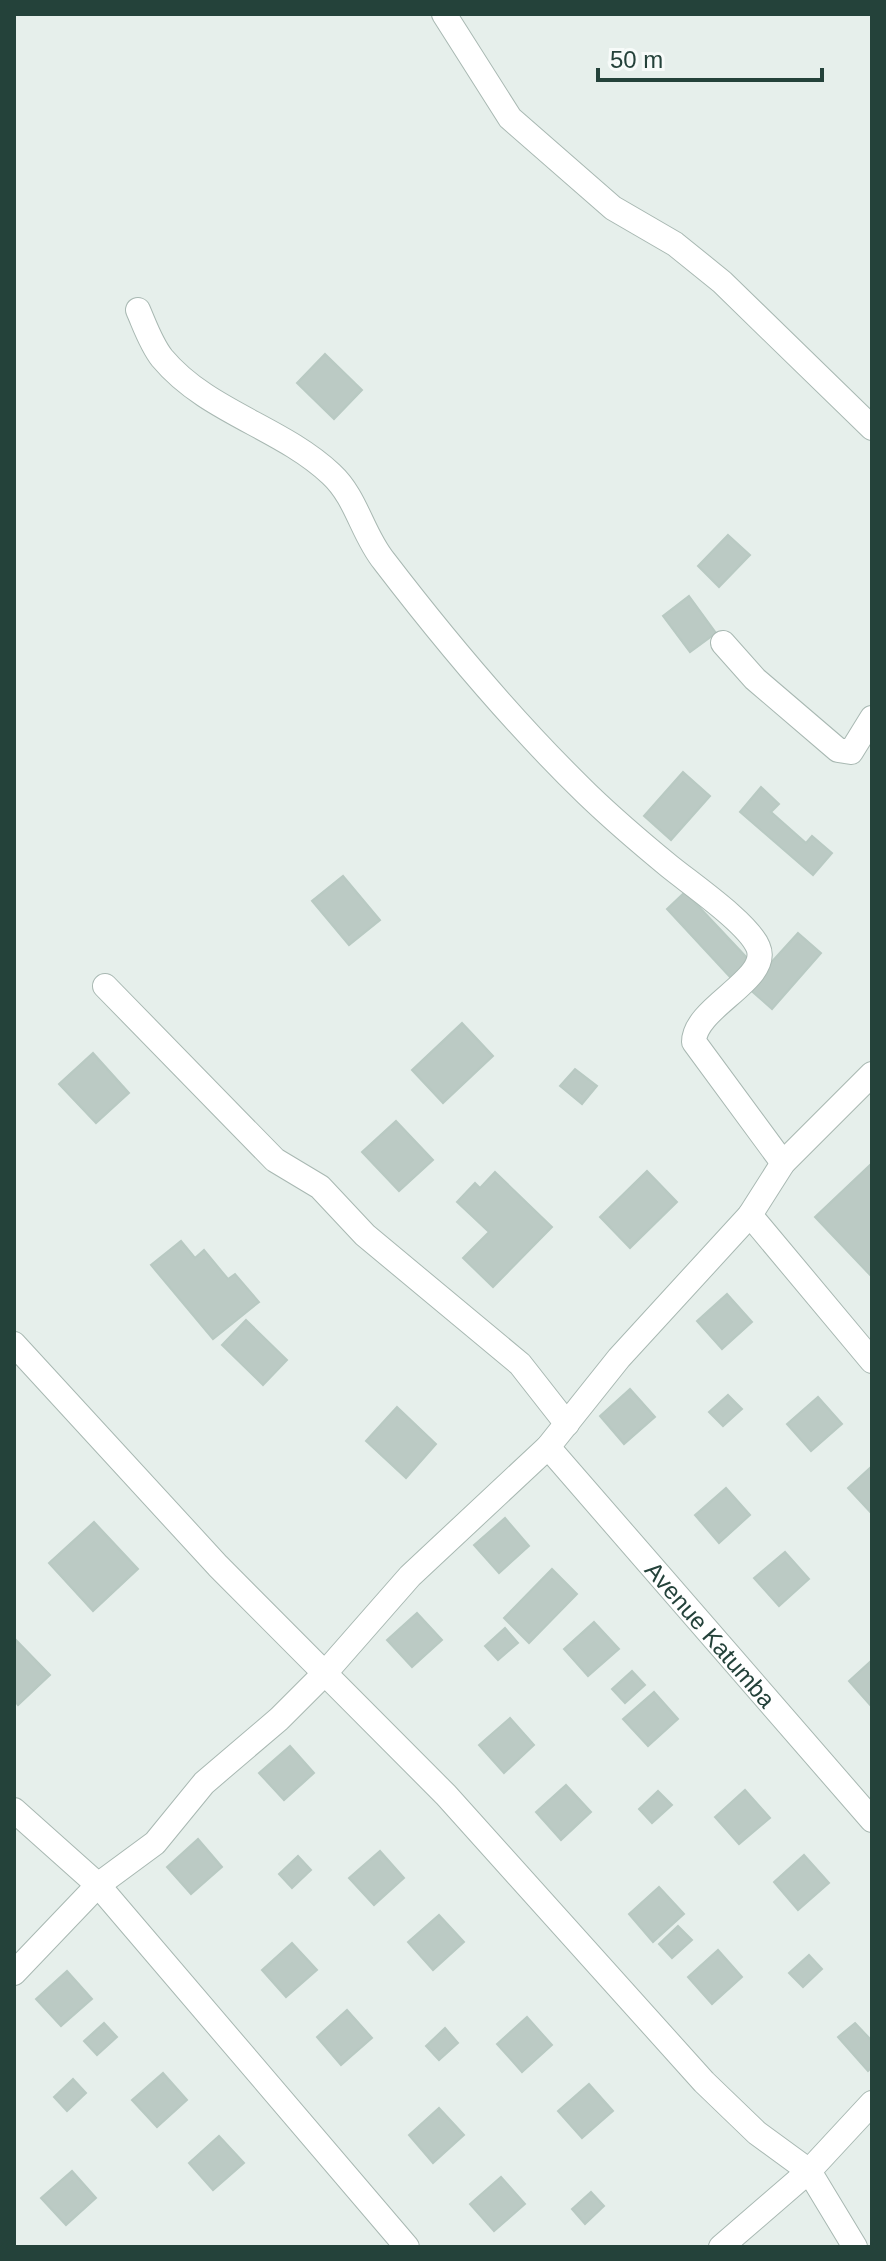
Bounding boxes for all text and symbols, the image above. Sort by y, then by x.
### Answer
scale bar [598,32,822,82]
text: 50 m [610,46,663,73]
street label: Avenue Katumba [640,1556,782,1713]

